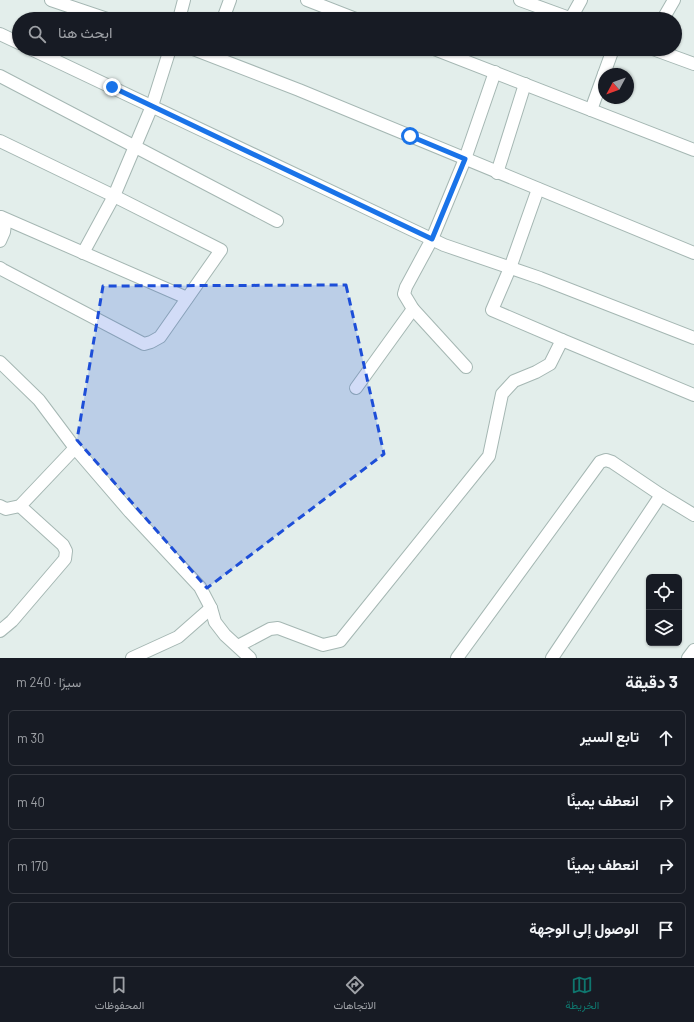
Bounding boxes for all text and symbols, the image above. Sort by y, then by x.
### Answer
search box [12,12,682,56]
icon: search [26,23,48,45]
text: ابحث هنا [58,23,112,41]
north arrow [598,68,634,104]
route end [103,78,121,96]
route start [401,127,419,145]
map controls [646,574,682,646]
button: locate [646,574,682,610]
button: layers [646,610,682,646]
text: 3 دقيقة [625,671,678,691]
text: سيرًا · 240 m [16,674,81,690]
text: تابع السير [580,727,639,745]
icon: ahead [655,727,677,749]
text: 30 m [17,730,44,746]
text: انعطف يمينًا [567,791,639,809]
icon: right [655,791,677,813]
text: 40 m [17,794,45,810]
text: انعطف يمينًا [567,855,639,873]
icon: right [655,855,677,877]
text: 170 m [17,858,48,874]
text: الوصول إلى الوجهة [529,919,639,937]
icon: arrive [655,919,677,941]
tab: المحفوظات [95,974,144,1015]
tab: الاتجاهات [333,974,376,1015]
tab: الخريطة [565,974,599,1015]

